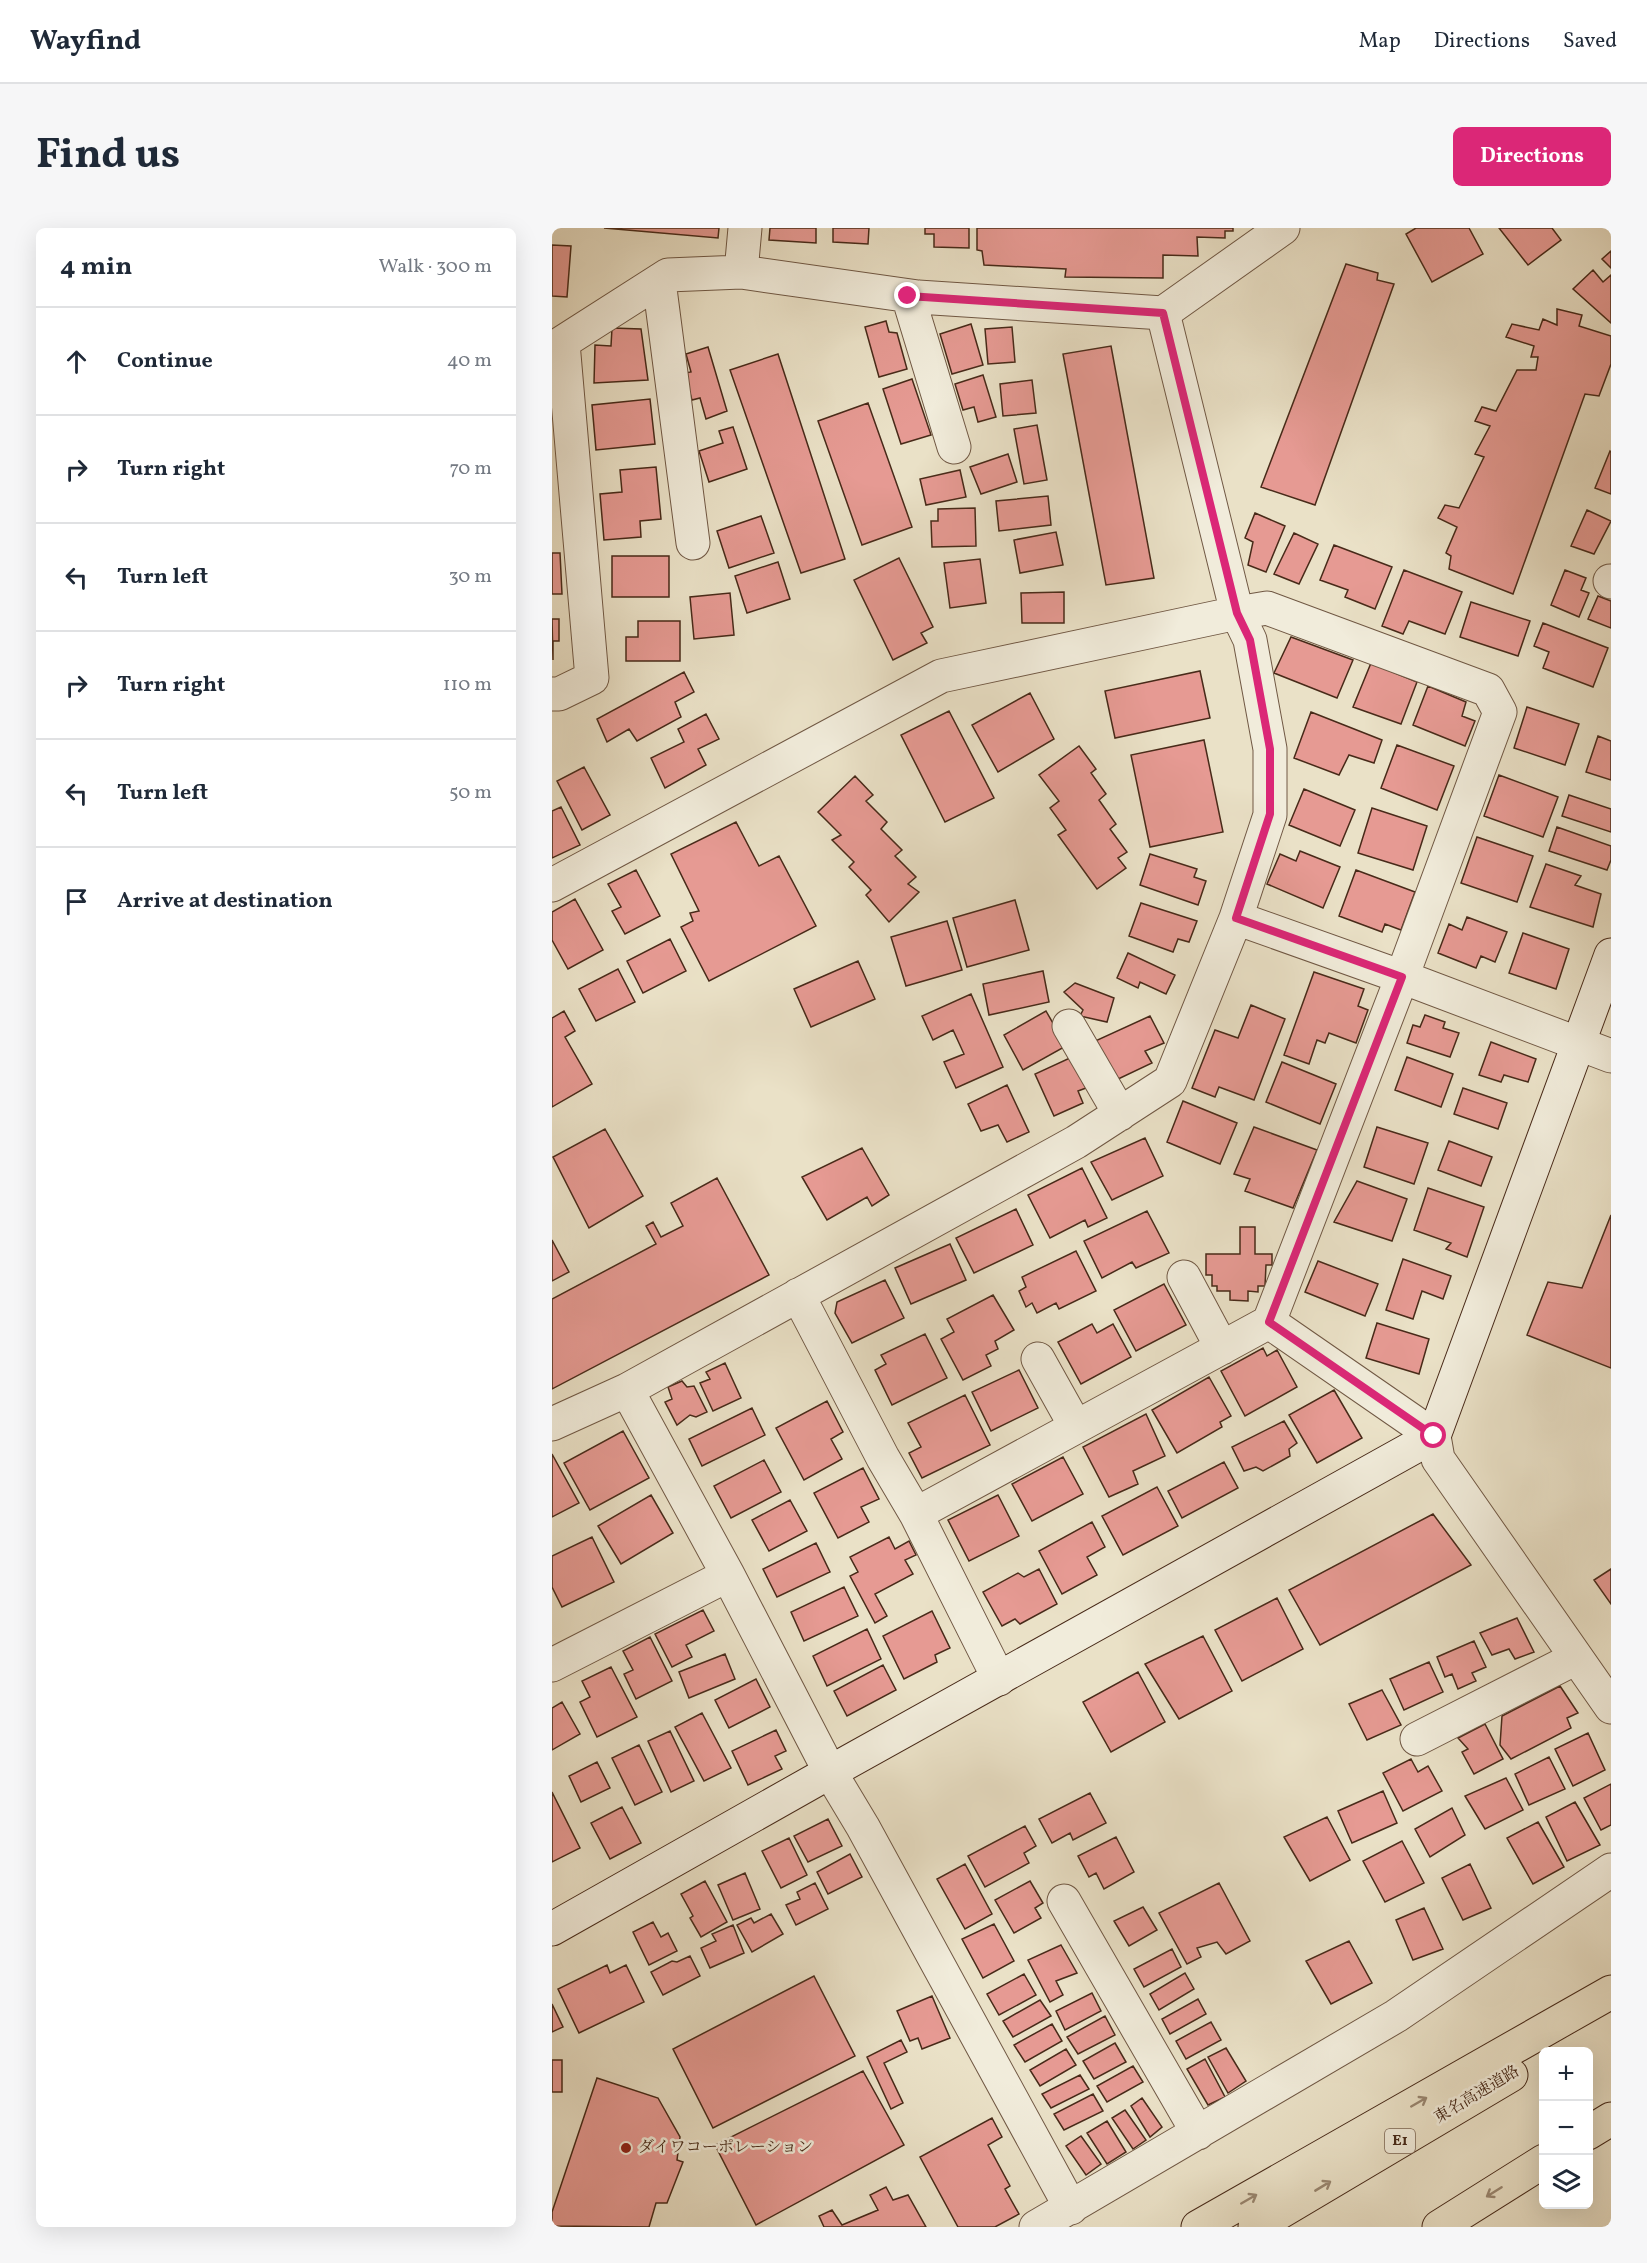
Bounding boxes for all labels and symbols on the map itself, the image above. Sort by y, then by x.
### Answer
route end [894,282,920,308]
route start [1420,1422,1446,1448]
street label: 東名高速道路 [1430,2061,1524,2129]
one-way arrow [1410,2096,1427,2108]
road number: E1 [1385,2129,1415,2153]
place label: ダイワコーポレーション [638,2137,813,2159]
marker: ダイワコーポレーション [619,2141,633,2155]
one-way arrow [1314,2180,1331,2192]
one-way arrow [1486,2187,1503,2199]
one-way arrow [1241,2192,1258,2204]

